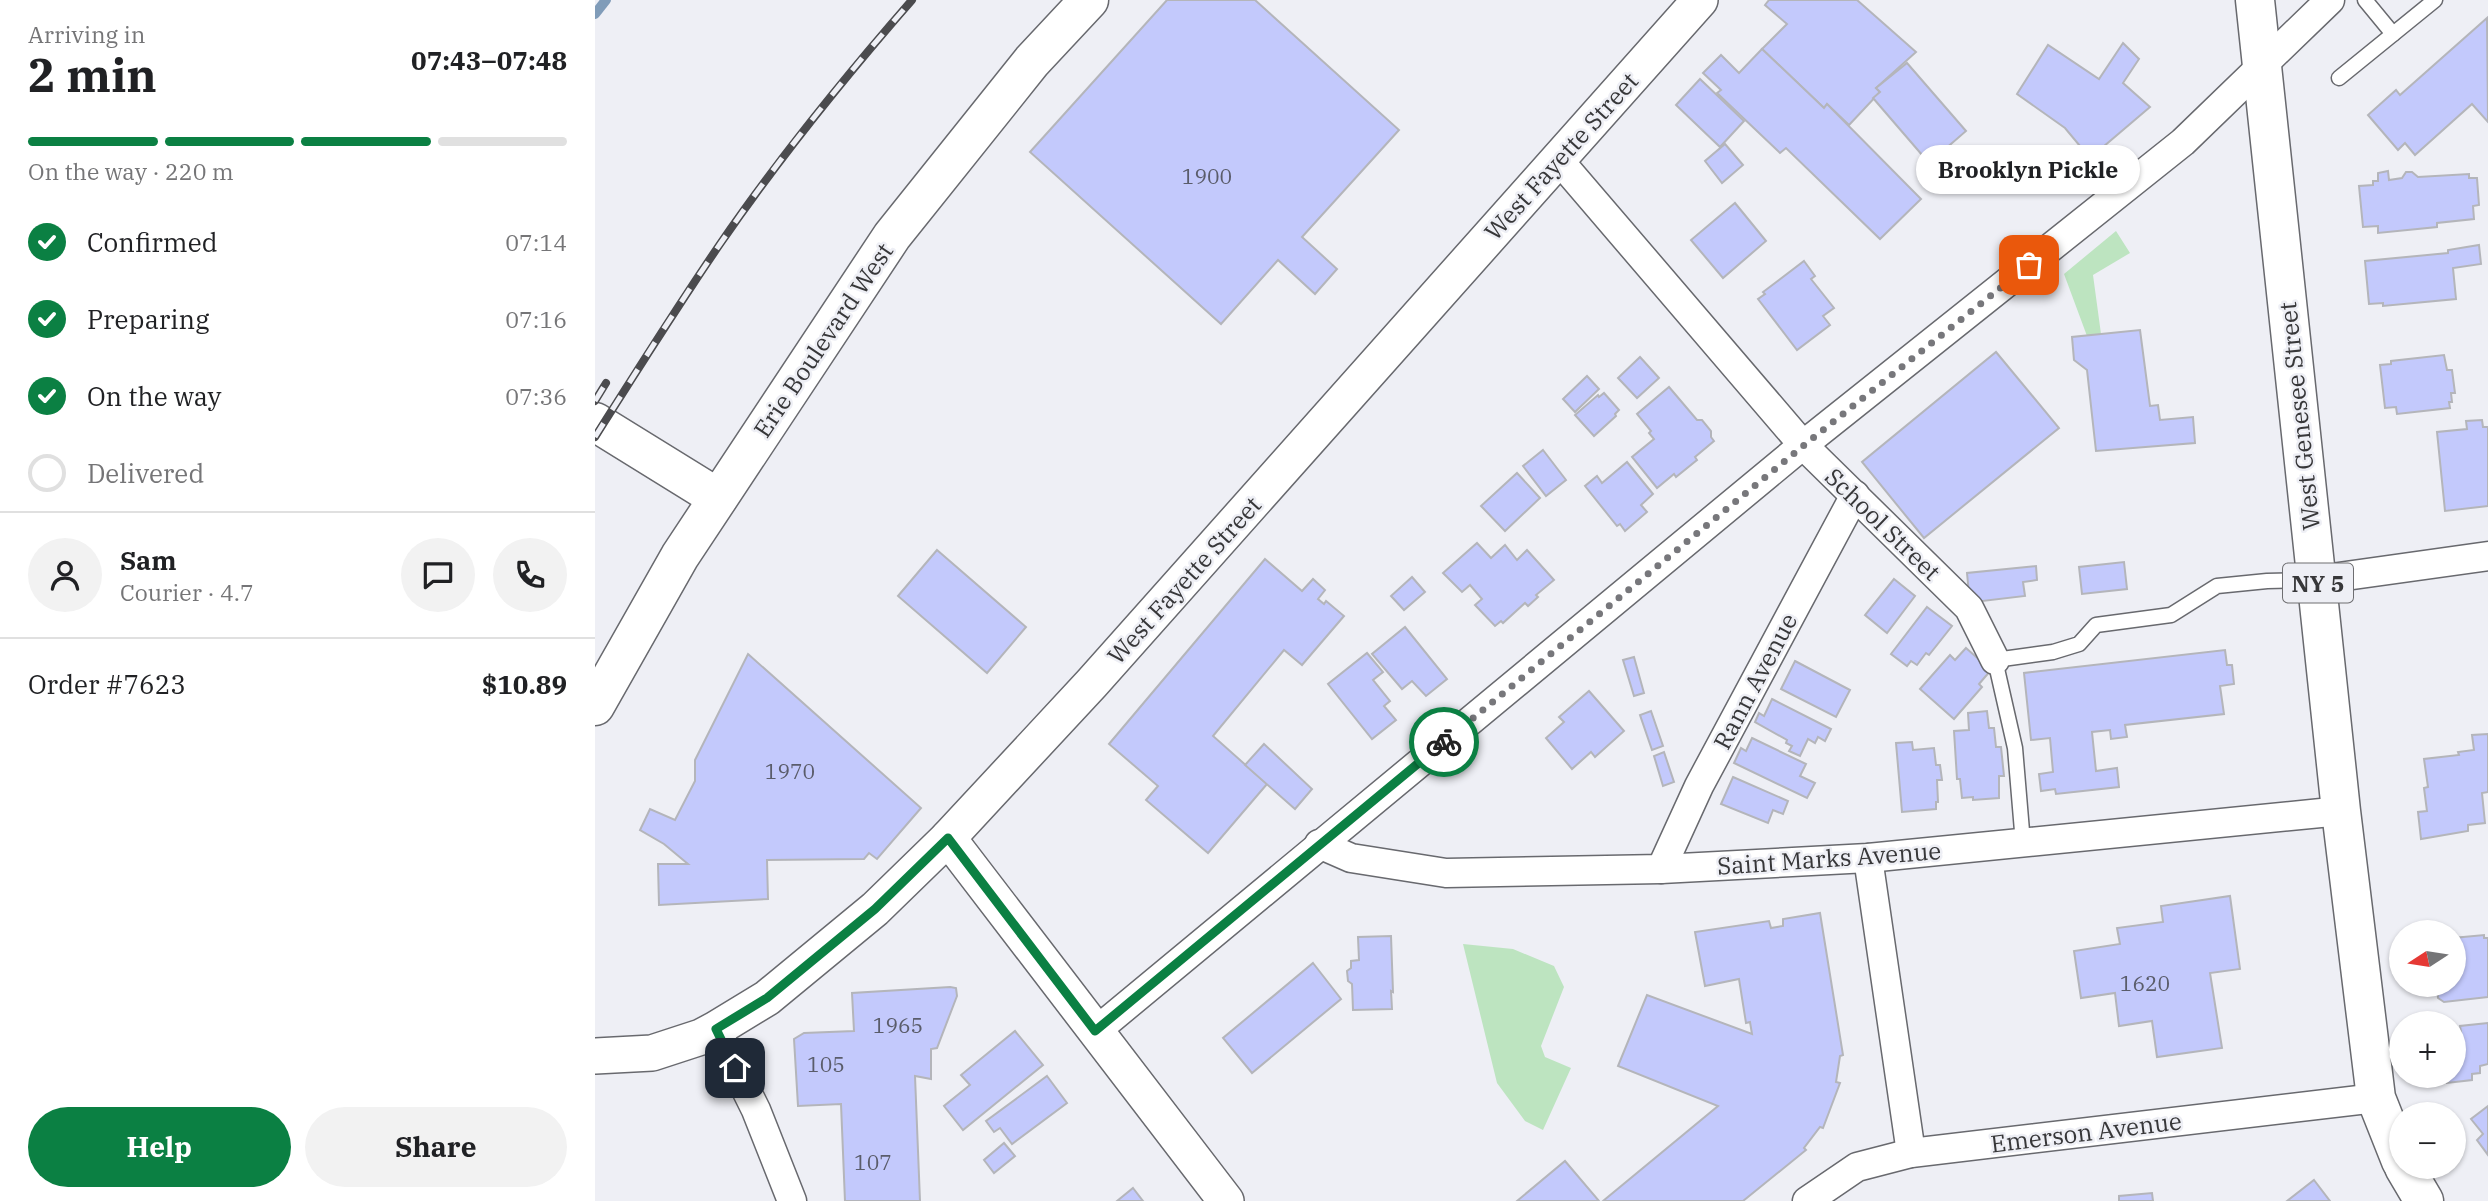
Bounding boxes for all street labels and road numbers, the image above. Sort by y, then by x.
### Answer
street label: West Fayette Street [1477,65,1645,247]
street label: Erie Boulevard West [746,237,900,443]
street label: West Genesee Street [2271,300,2327,532]
street label: School Street [1818,461,1948,587]
street label: West Fayette Street [1100,489,1268,671]
road number: NY 5 [2283,564,2353,603]
street label: Rann Avenue [1706,607,1804,755]
street label: Saint Marks Avenue [1716,834,1942,882]
street label: Emerson Avenue [1989,1104,2183,1160]

